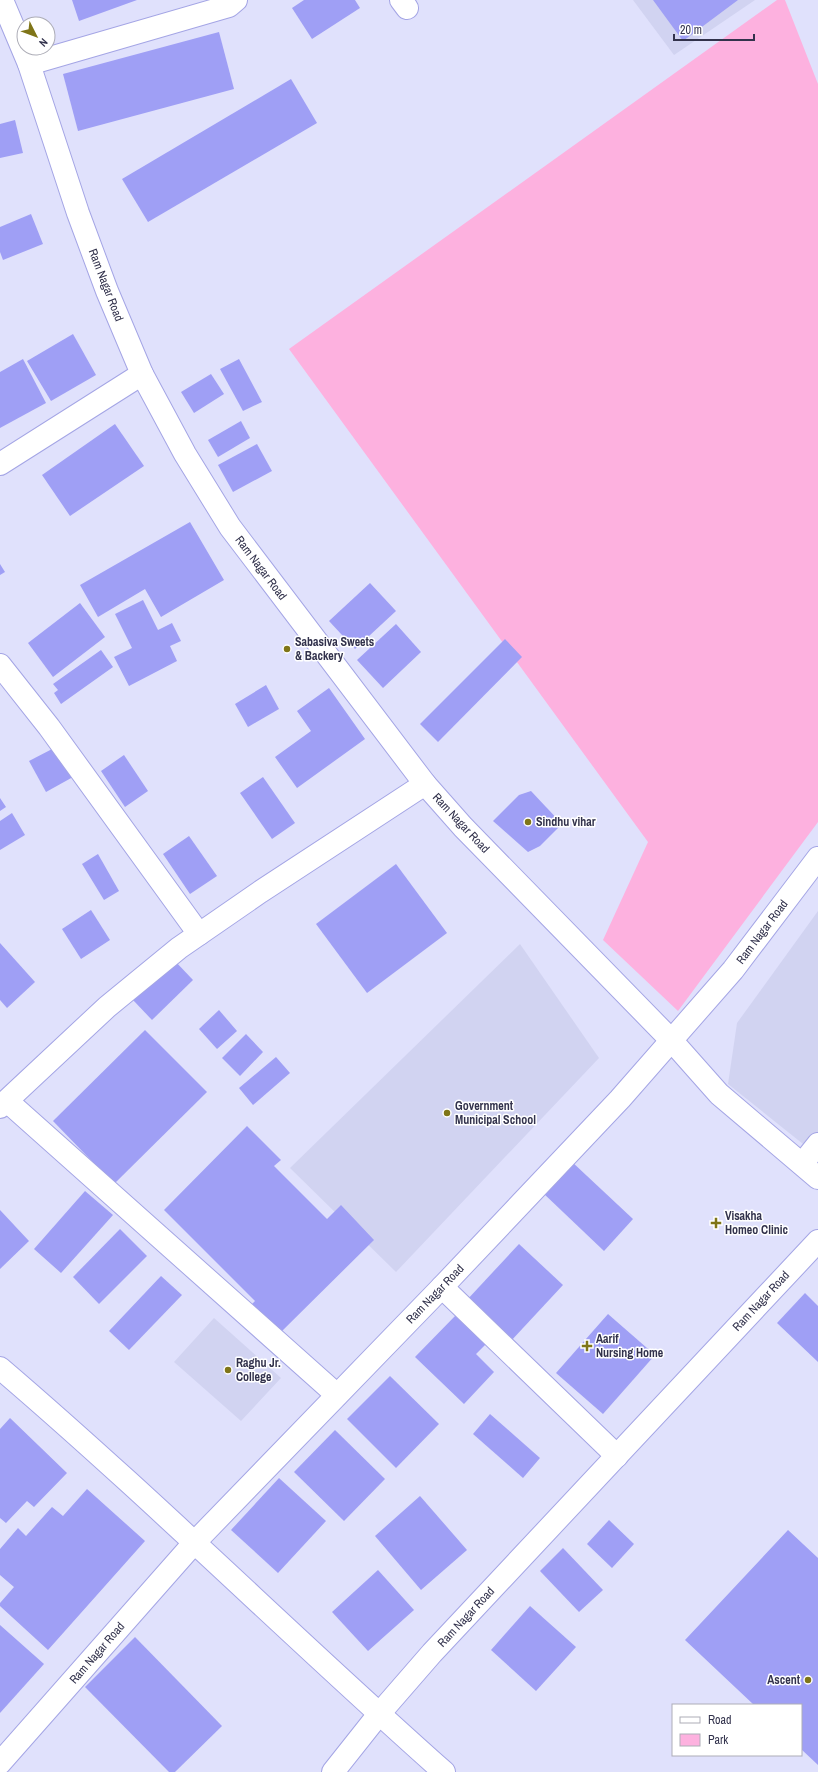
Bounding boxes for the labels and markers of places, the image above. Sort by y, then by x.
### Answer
place label: Sabasiva Sweets & Backery [295,634,375,664]
marker: Sabasiva Sweets & Backery [282,644,292,654]
place label: Sindhu vihar [536,814,596,830]
marker: Sindhu vihar [523,817,533,827]
place label: Government Municipal School [455,1098,536,1128]
marker: Government Municipal School [442,1108,452,1118]
place label: Visakha Homeo Clinic [725,1208,788,1238]
marker: Visakha Homeo Clinic [710,1217,722,1229]
place label: Aarif Nursing Home [596,1331,664,1361]
marker: Aarif Nursing Home [581,1340,593,1352]
place label: Raghu Jr. College [236,1355,281,1385]
marker: Raghu Jr. College [223,1365,233,1375]
place label: Ascent [767,1672,801,1688]
marker: Ascent [803,1675,813,1685]

